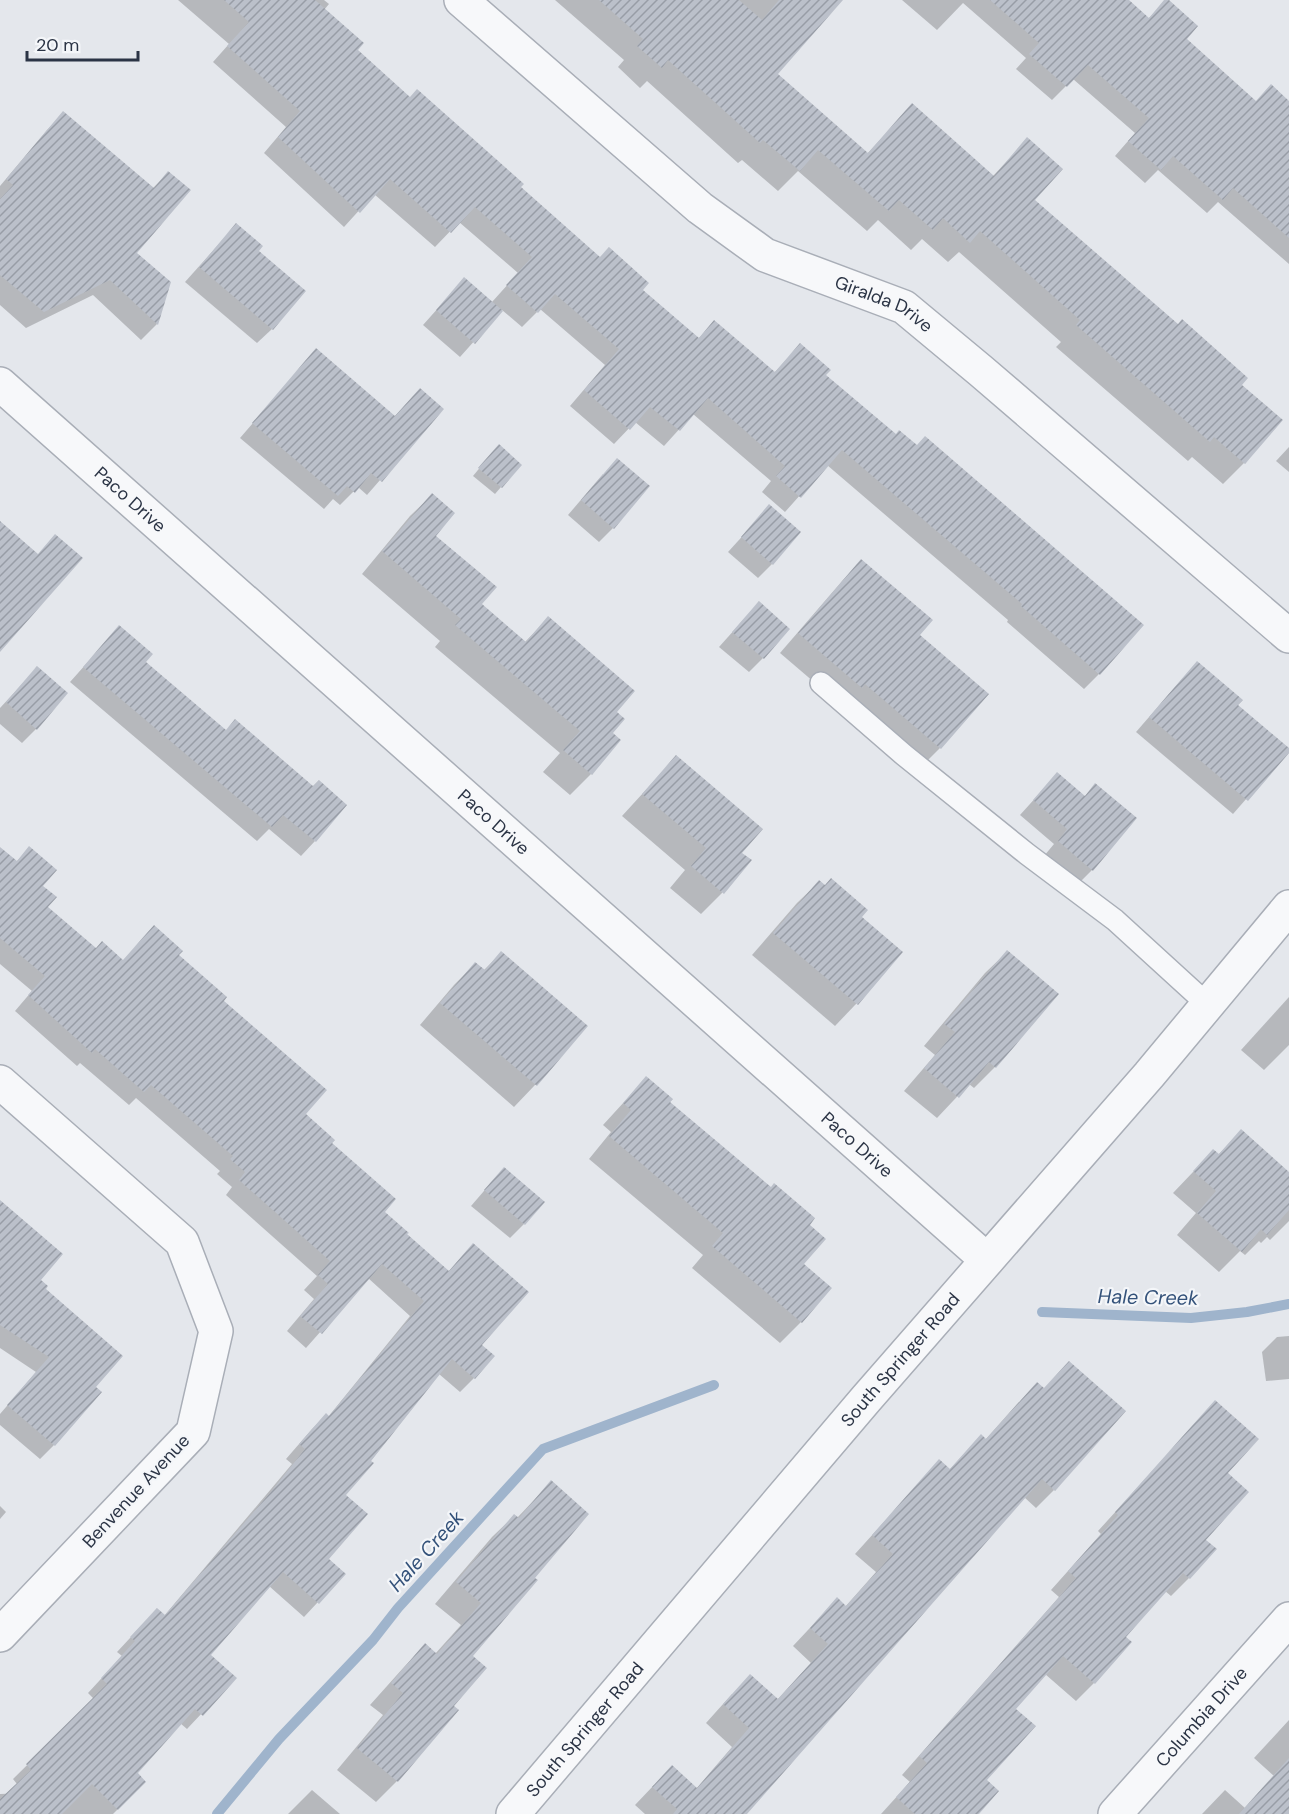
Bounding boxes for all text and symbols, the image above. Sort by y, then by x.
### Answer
scale bar [27,24,138,62]
text: 20 m [36,33,79,57]
street label: Giralda Drive [831,270,938,338]
street label: Paco Drive [89,461,171,538]
street label: Paco Drive [453,784,535,860]
street label: Paco Drive [816,1106,898,1183]
water label: Hale Creek [1097,1283,1199,1311]
street label: South Springer Road [836,1288,965,1432]
street label: Benvenue Avenue [77,1429,195,1553]
water label: Hale Creek [383,1504,470,1597]
street label: South Springer Road [521,1657,649,1802]
street label: Columbia Drive [1150,1662,1253,1772]

